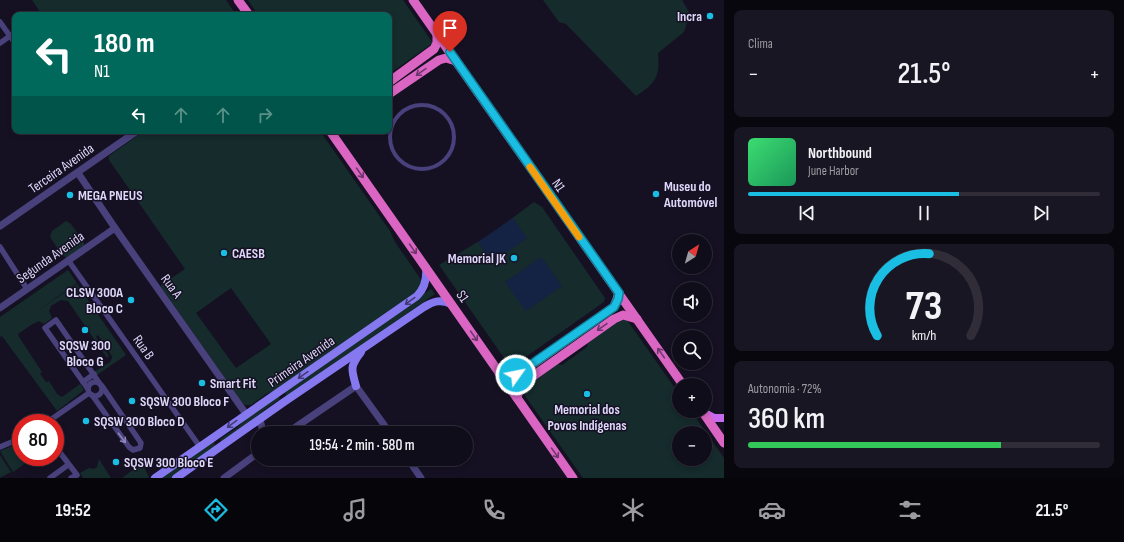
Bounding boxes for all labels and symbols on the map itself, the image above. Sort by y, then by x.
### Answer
place label: Incra [677,8,702,25]
pin [433,11,467,52]
marker: Incra [705,11,715,21]
one-way arrow [416,68,427,76]
street label: Terceira Avenida [25,140,97,197]
one-way arrow [356,167,364,178]
street label: N1 [548,175,569,195]
place label: Museu do Automóvel [663,178,717,211]
place label: MEGA PNEUS [78,187,142,204]
marker: Museu do Automóvel [651,189,661,199]
marker: MEGA PNEUS [65,190,75,200]
street label: Segunda Avenida [13,228,88,287]
north arrow [672,234,712,274]
one-way arrow [409,243,417,254]
place label: CAESB [232,245,265,262]
marker: CAESB [219,248,229,258]
place label: Memorial JK [448,250,506,267]
marker: Memorial JK [509,253,519,263]
street label: Rua A [157,271,187,303]
place label: CLSW 300A Bloco C [66,284,123,317]
street label: S1 [453,287,473,306]
marker: CLSW 300A Bloco C [126,295,136,305]
one-way arrow [405,297,416,305]
one-way arrow [597,323,608,331]
marker: SQSW 300 Bloco G [80,325,90,335]
one-way arrow [470,330,478,341]
street label: Rua B [129,332,158,363]
street label: Primeira Avenida [265,332,338,391]
place label: SQSW 300 Bloco G [59,337,111,370]
one-way arrow [657,348,665,359]
position arrow [495,354,537,396]
one-way arrow [298,371,309,379]
place label: Smart Fit [210,375,256,392]
marker: Smart Fit [197,378,207,388]
marker: Memorial dos Povos Indígenas [582,389,592,399]
place label: SQSW 300 Bloco F [140,393,229,410]
marker: SQSW 300 Bloco F [127,396,137,406]
place label: Memorial dos Povos Indígenas [547,401,627,434]
place label: SQSW 300 Bloco D [94,413,185,430]
speed limit sign: 80 [12,414,64,466]
marker: SQSW 300 Bloco D [81,416,91,426]
one-way arrow [226,420,237,429]
one-way arrow [118,433,127,444]
one-way arrow [551,447,559,458]
place label: SQSW 300 Bloco E [124,454,213,471]
marker: SQSW 300 Bloco E [111,457,121,467]

